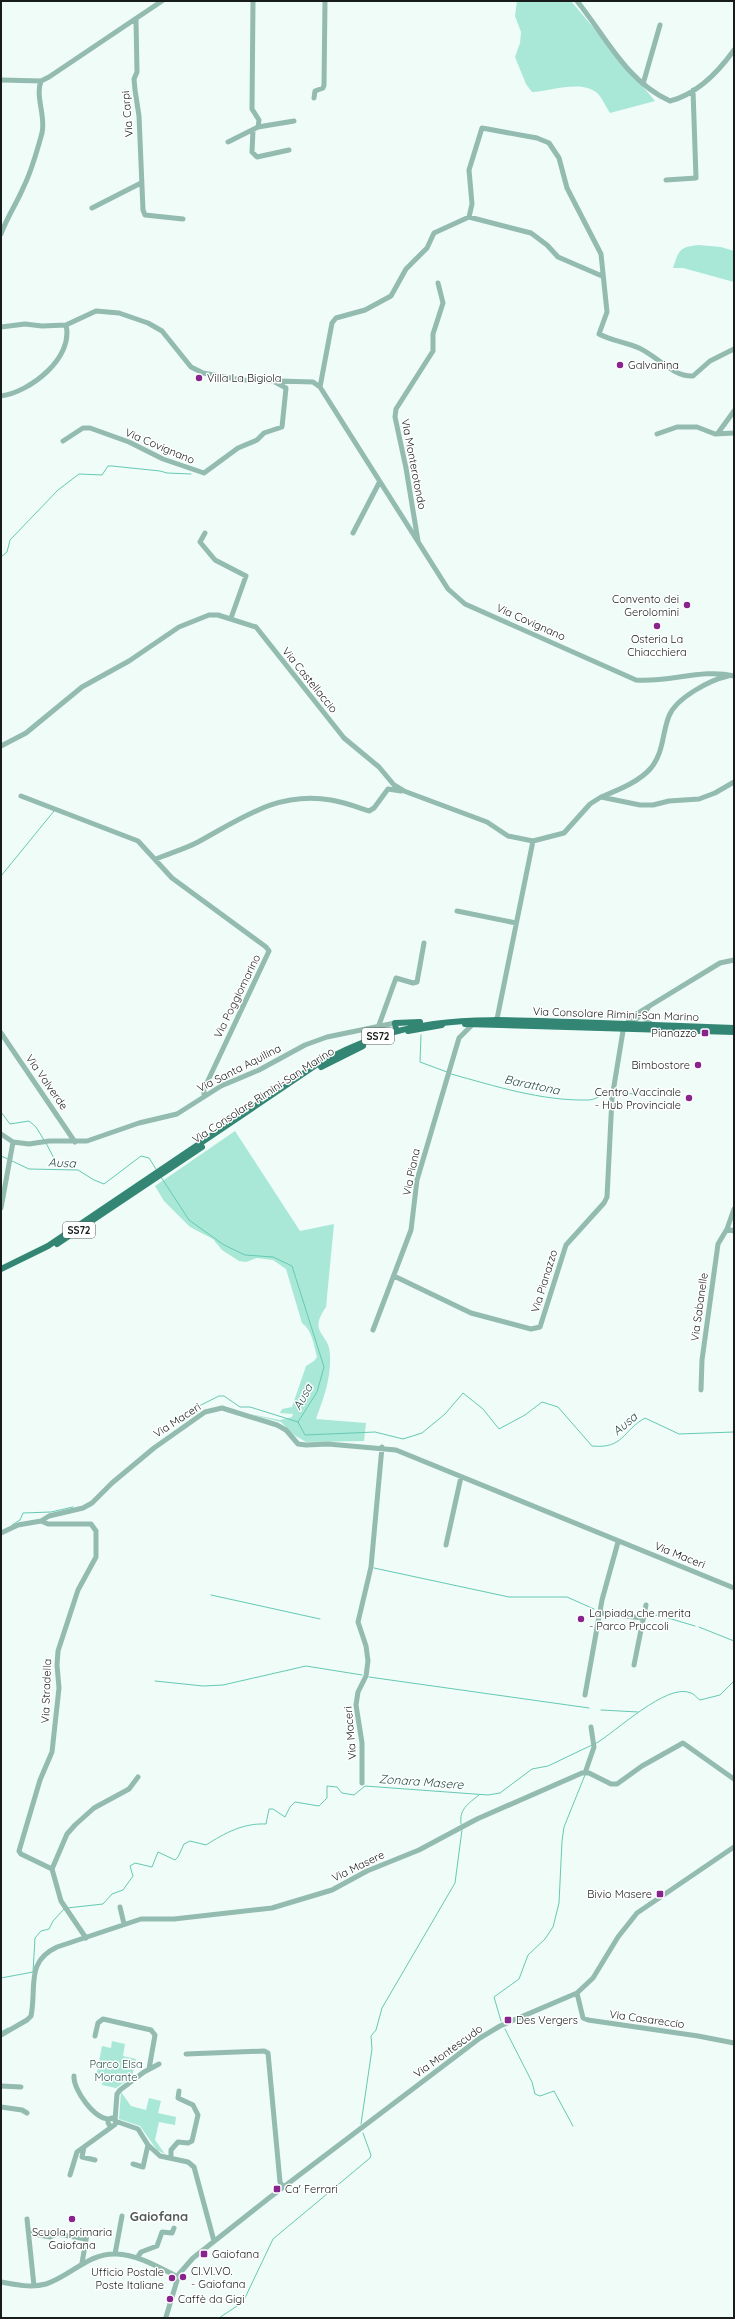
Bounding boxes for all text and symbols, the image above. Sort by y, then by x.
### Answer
street label: Via Carpi [118,90,136,138]
place label: Galvanina [628,358,679,372]
marker: Galvanina [615,360,625,370]
place label: Villa La Bigiola [207,371,282,385]
marker: Villa La Bigiola [194,373,204,383]
street label: Via Monterotondo [398,418,430,511]
street label: Via Covignano [123,425,197,467]
place label: Convento dei Gerolomini [612,592,679,619]
marker: Convento dei Gerolomini [682,600,692,610]
street label: Via Covignano [494,601,568,644]
marker: Osteria La Chiacchiera [652,621,662,631]
place label: Osteria La Chiacchiera [627,632,687,659]
street label: Via Castellaccio [279,644,341,716]
street label: Via Poggiomarino [211,952,263,1040]
street label: Via Consolare Rimini-San Marino [533,1004,700,1024]
place label: Pianazzo [651,1026,697,1040]
road number: SS72 [362,1028,394,1044]
marker: Pianazzo [700,1028,710,1038]
street label: Via Santa Aquilina [195,1041,283,1095]
street label: Via Consolare Rimini-San Marino [189,1044,337,1146]
street label: Via Valverde [23,1052,71,1112]
place label: Bimbostore [631,1058,690,1072]
marker: Bimbostore [693,1060,703,1070]
water label: Barattona [503,1071,562,1098]
place label: Centro Vaccinale - Hub Provinciale [595,1085,681,1112]
marker: Centro Vaccinale - Hub Provinciale [684,1093,694,1103]
street label: Via Piana [399,1147,423,1197]
water label: Ausa [48,1154,77,1171]
road number: SS72 [63,1222,95,1238]
street label: Via Pianazzo [528,1248,560,1314]
street label: Via Sabanelle [687,1272,711,1342]
water label: Ausa [289,1380,316,1412]
street label: Via Maceri [151,1400,203,1440]
water label: Ausa [609,1409,641,1438]
street label: Via Maceri [653,1538,707,1572]
place label: La piada che merita - Parco Pruccoli [589,1606,691,1633]
marker: La piada che merita - Parco Pruccoli [576,1614,586,1624]
street label: Via Stradella [38,1658,54,1724]
street label: Via Maceri [341,1706,359,1760]
water label: Zonara Masere [378,1771,465,1792]
street label: Via Masere [329,1847,387,1885]
place label: Bivio Masere [587,1887,652,1901]
marker: Bivio Masere [655,1889,665,1899]
street label: Via Casareccio [609,2007,686,2031]
place label: Des Vergers [516,2013,578,2027]
marker: Des Vergers [503,2015,513,2025]
street label: Via Montescudo [411,2021,485,2081]
park label: Parco Elsa Morante [89,2057,143,2084]
place label: Ca' Ferrari [285,2182,338,2196]
marker: Ca' Ferrari [272,2184,282,2194]
district label: Gaiofana [130,2208,188,2224]
marker: Scuola primaria Gaiofana [67,2214,77,2224]
place label: Scuola primaria Gaiofana [32,2225,112,2252]
place label: Gaiofana [212,2247,259,2261]
marker: Gaiofana [199,2249,209,2259]
place label: CI.VI.VO. - Gaiofana [191,2264,245,2291]
place label: Ufficio Postale Poste Italiane [91,2265,164,2292]
marker: CI.VI.VO. - Gaiofana [178,2272,188,2282]
marker: Ufficio Postale Poste Italiane [167,2273,177,2283]
place label: Caffè da Gigi [178,2292,245,2306]
marker: Caffè da Gigi [165,2294,175,2304]

